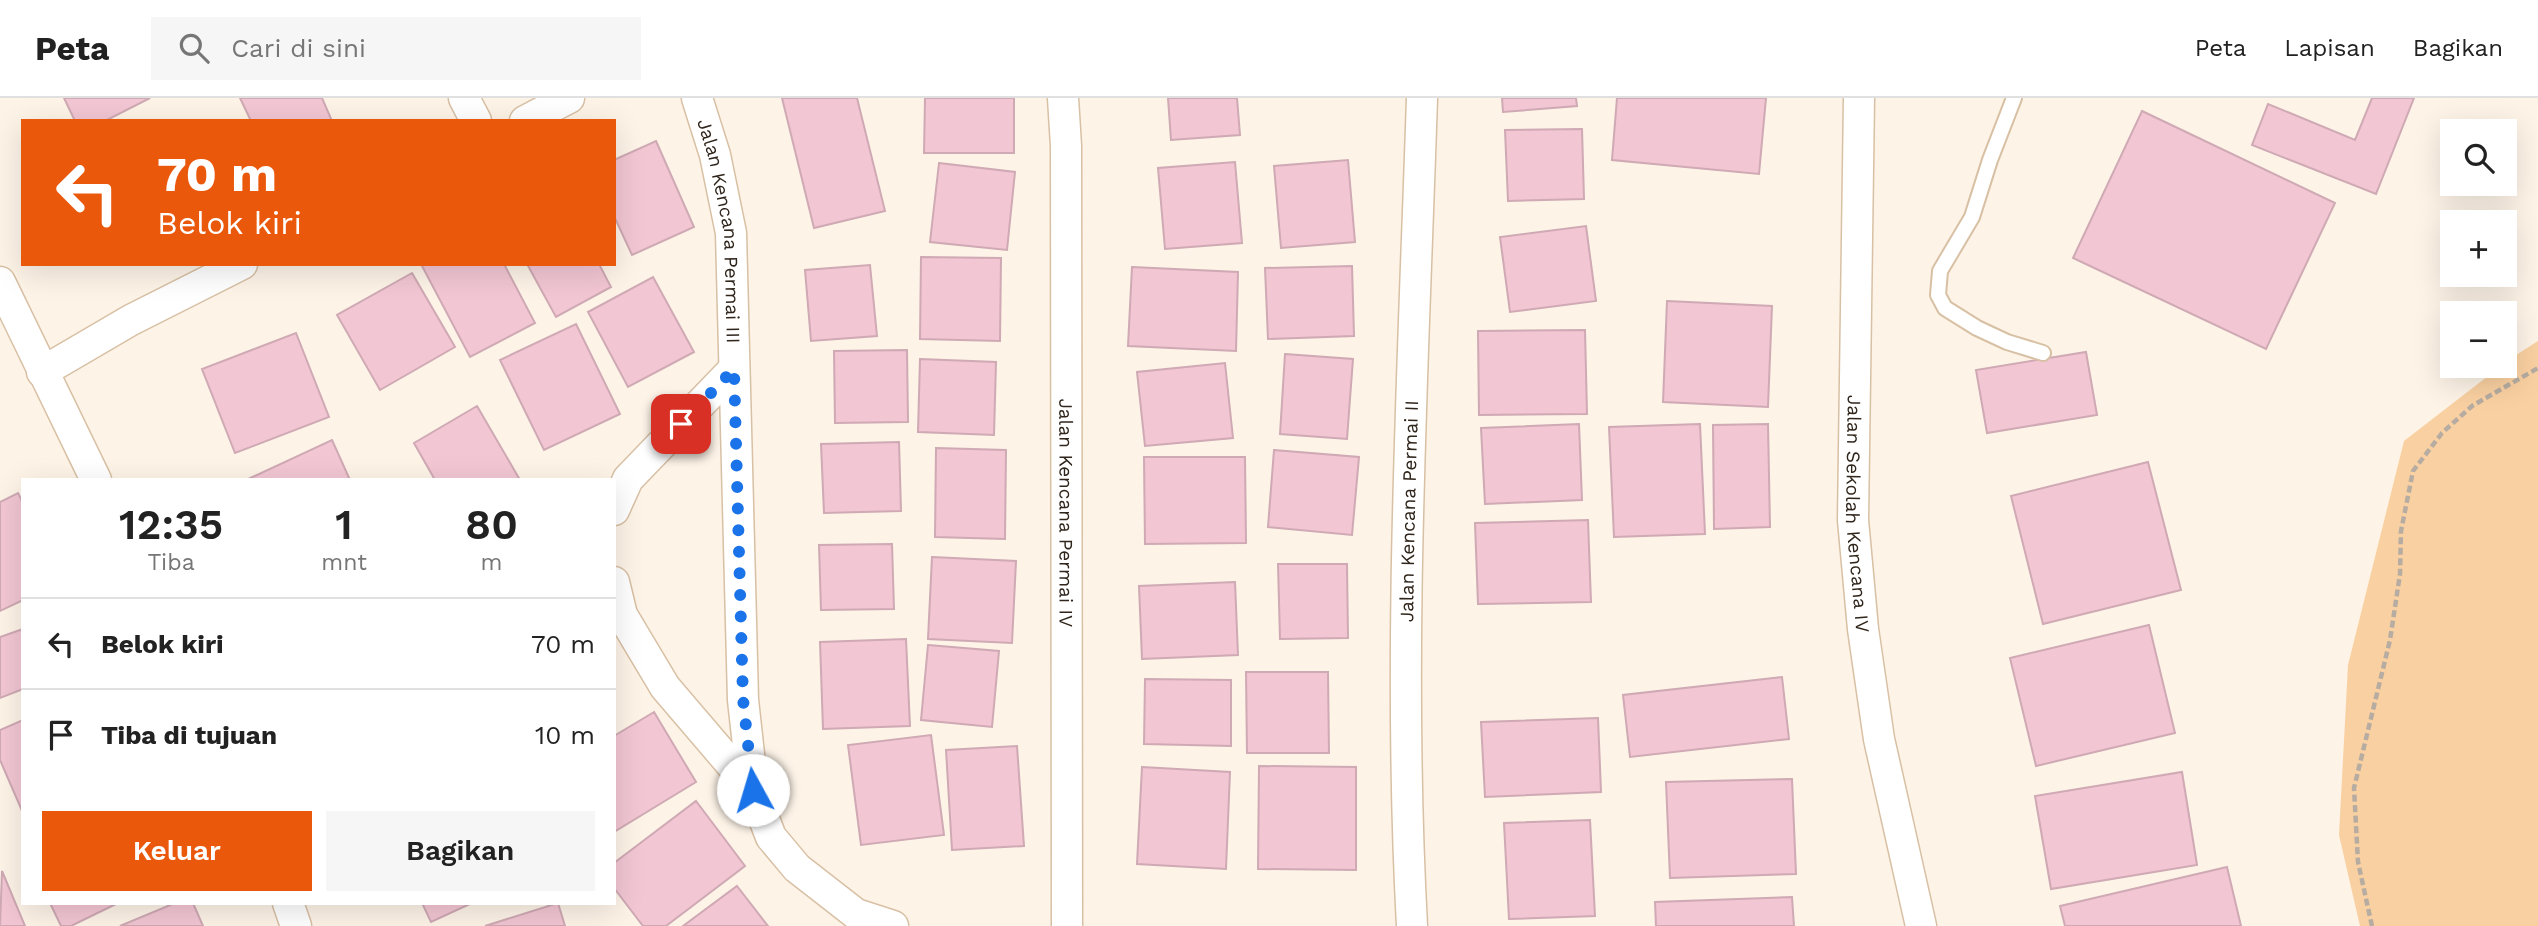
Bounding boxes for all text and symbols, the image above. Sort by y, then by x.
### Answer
search box [151,17,641,80]
text: Peta [35,29,109,68]
icon: search [175,29,213,67]
text: Cari di sini [231,33,366,63]
text: Peta [2195,34,2246,62]
text: Lapisan [2284,34,2375,62]
text: Bagikan [2413,34,2503,62]
street label: Jalan Kencana Permai III [692,116,745,344]
map controls [2440,119,2517,378]
button: search [2440,119,2517,196]
text: 70 m [157,145,277,203]
icon: left [42,147,133,238]
text: Belok kiri [157,204,302,242]
button: + [2440,210,2517,287]
button: − [2440,301,2517,378]
pin [651,394,711,454]
street label: Jalan Sekolah Kencana IV [1841,395,1874,634]
street label: Jalan Kencana Permai IV [1054,398,1078,627]
street label: Jalan Kencana Permai II [1395,400,1423,622]
icon: arrive [662,405,700,443]
text: 12:35 [119,500,223,549]
text: 1 [335,500,353,549]
text: 80 [465,500,518,549]
text: Tiba [148,549,195,576]
text: mnt [321,549,367,576]
text: m [480,549,502,576]
icon: left [42,625,80,663]
text: Belok kiri [101,629,224,659]
text: 70 m [531,629,595,659]
icon: arrive [42,716,80,754]
text: Tiba di tujuan [101,720,277,750]
text: 10 m [535,720,595,750]
position arrow [716,753,790,827]
button: Keluar [42,811,312,891]
button: Bagikan [326,811,595,891]

